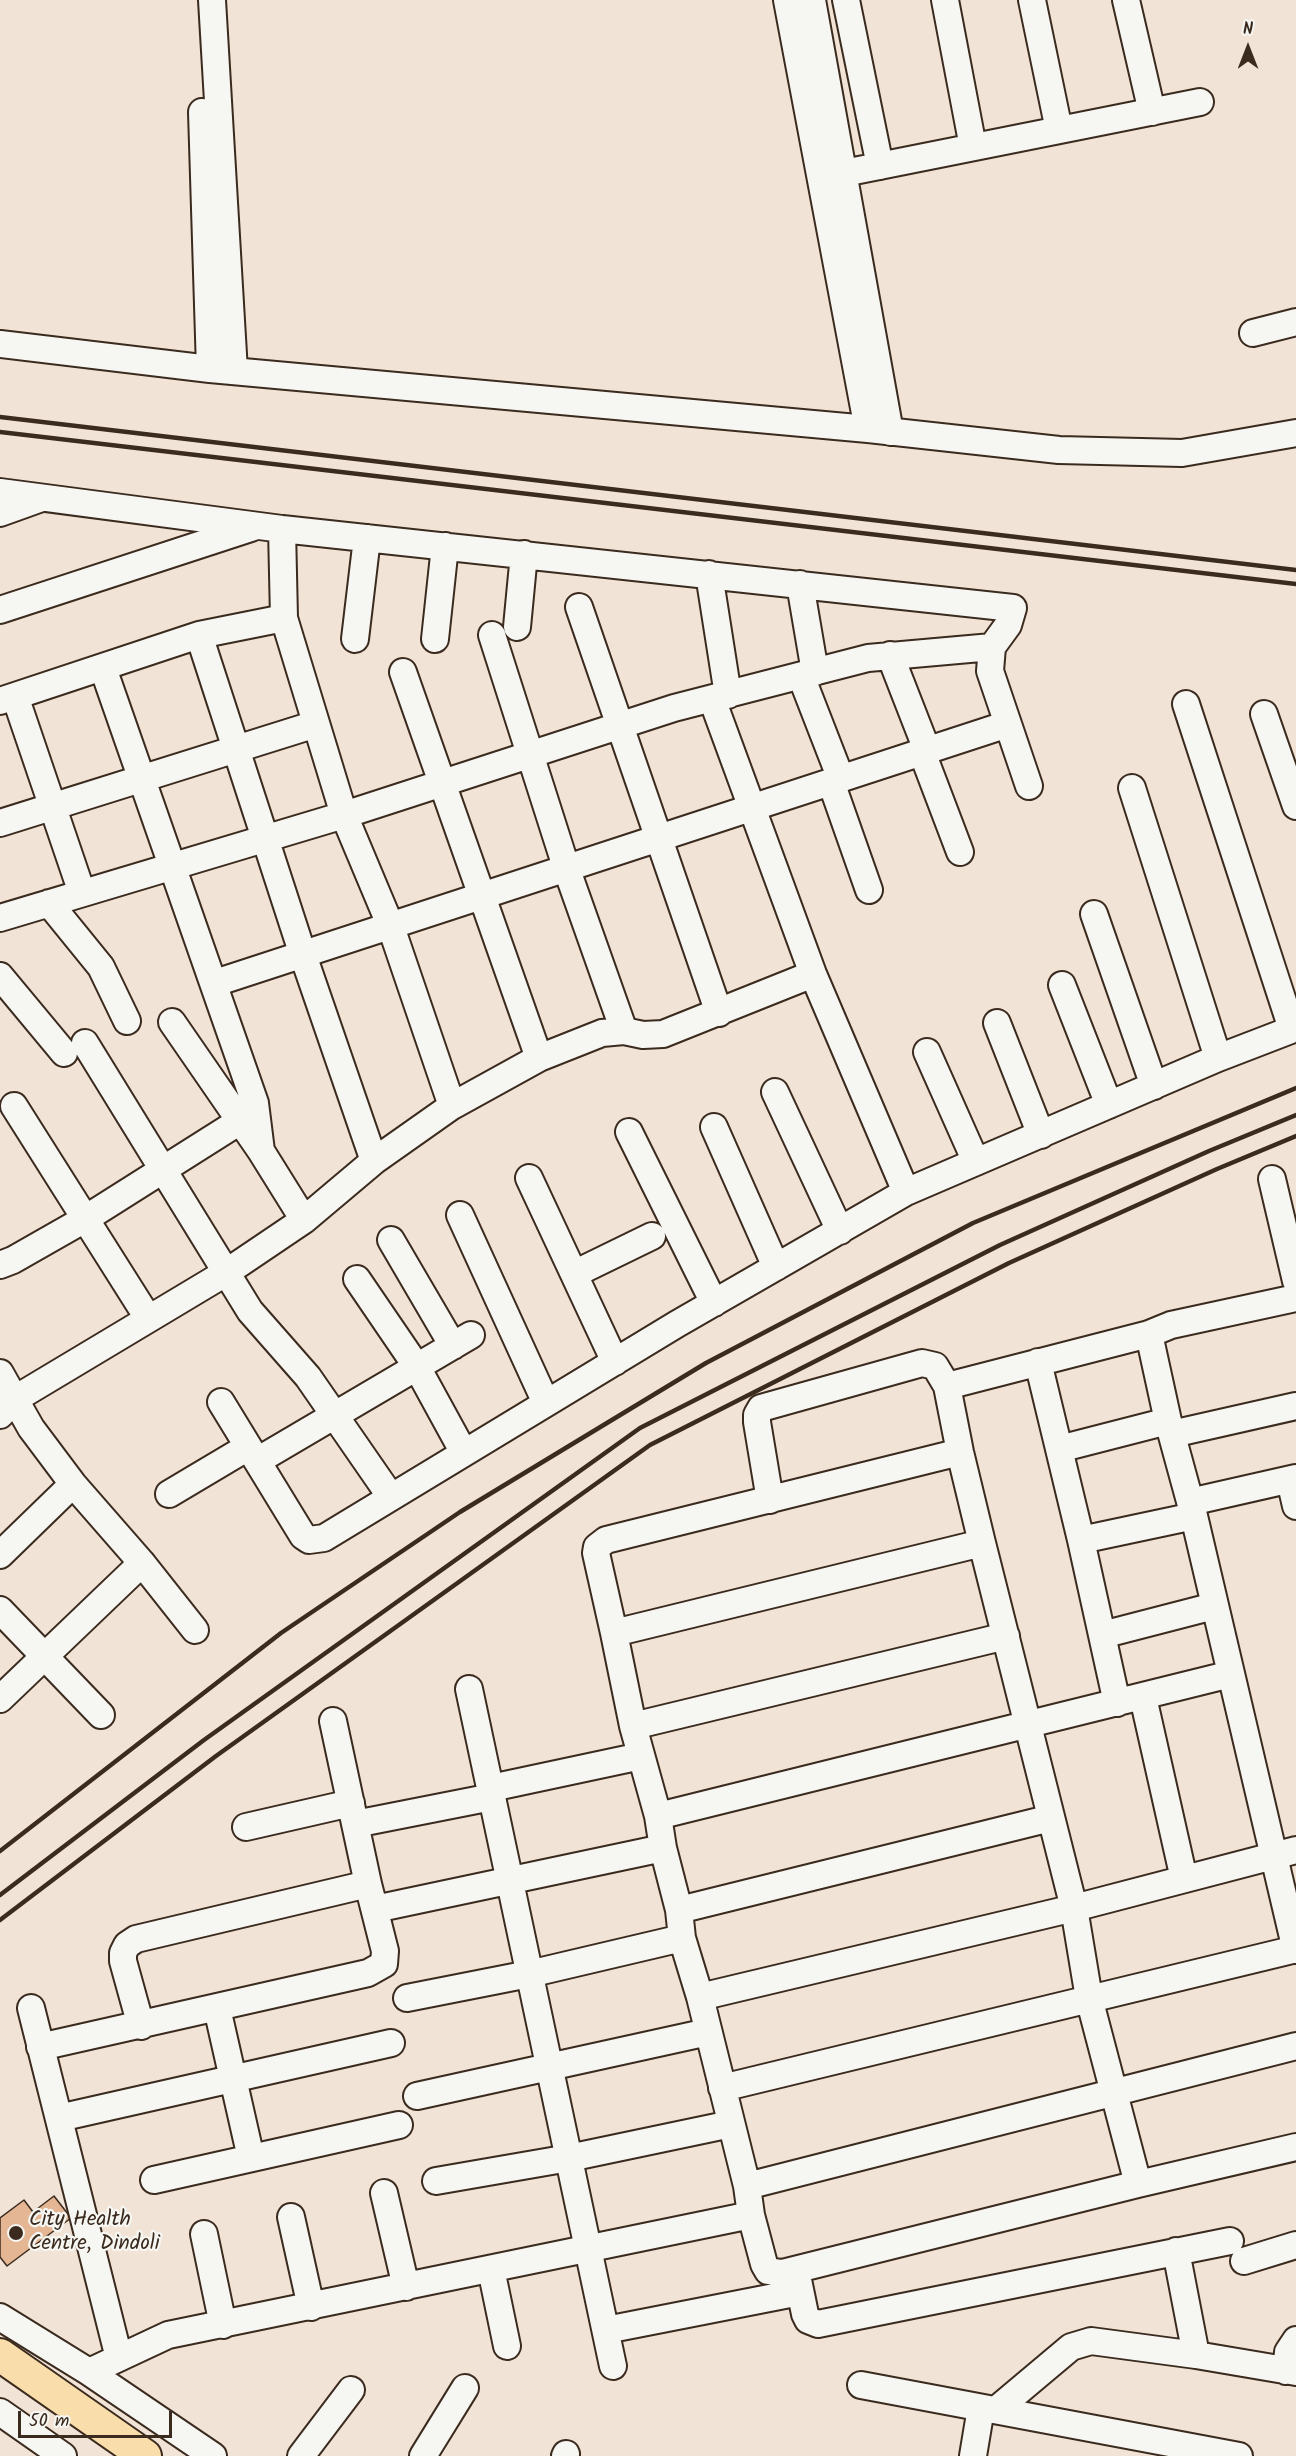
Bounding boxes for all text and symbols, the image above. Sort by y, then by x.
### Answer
text: N [1243,17,1253,42]
north arrow [1218,18,1278,78]
place label: City Health Centre, Dindoli [29,2208,160,2258]
marker: City Health Centre, Dindoli [7,2224,25,2242]
scale bar [21,2399,176,2437]
text: 50 m [29,2407,69,2436]

